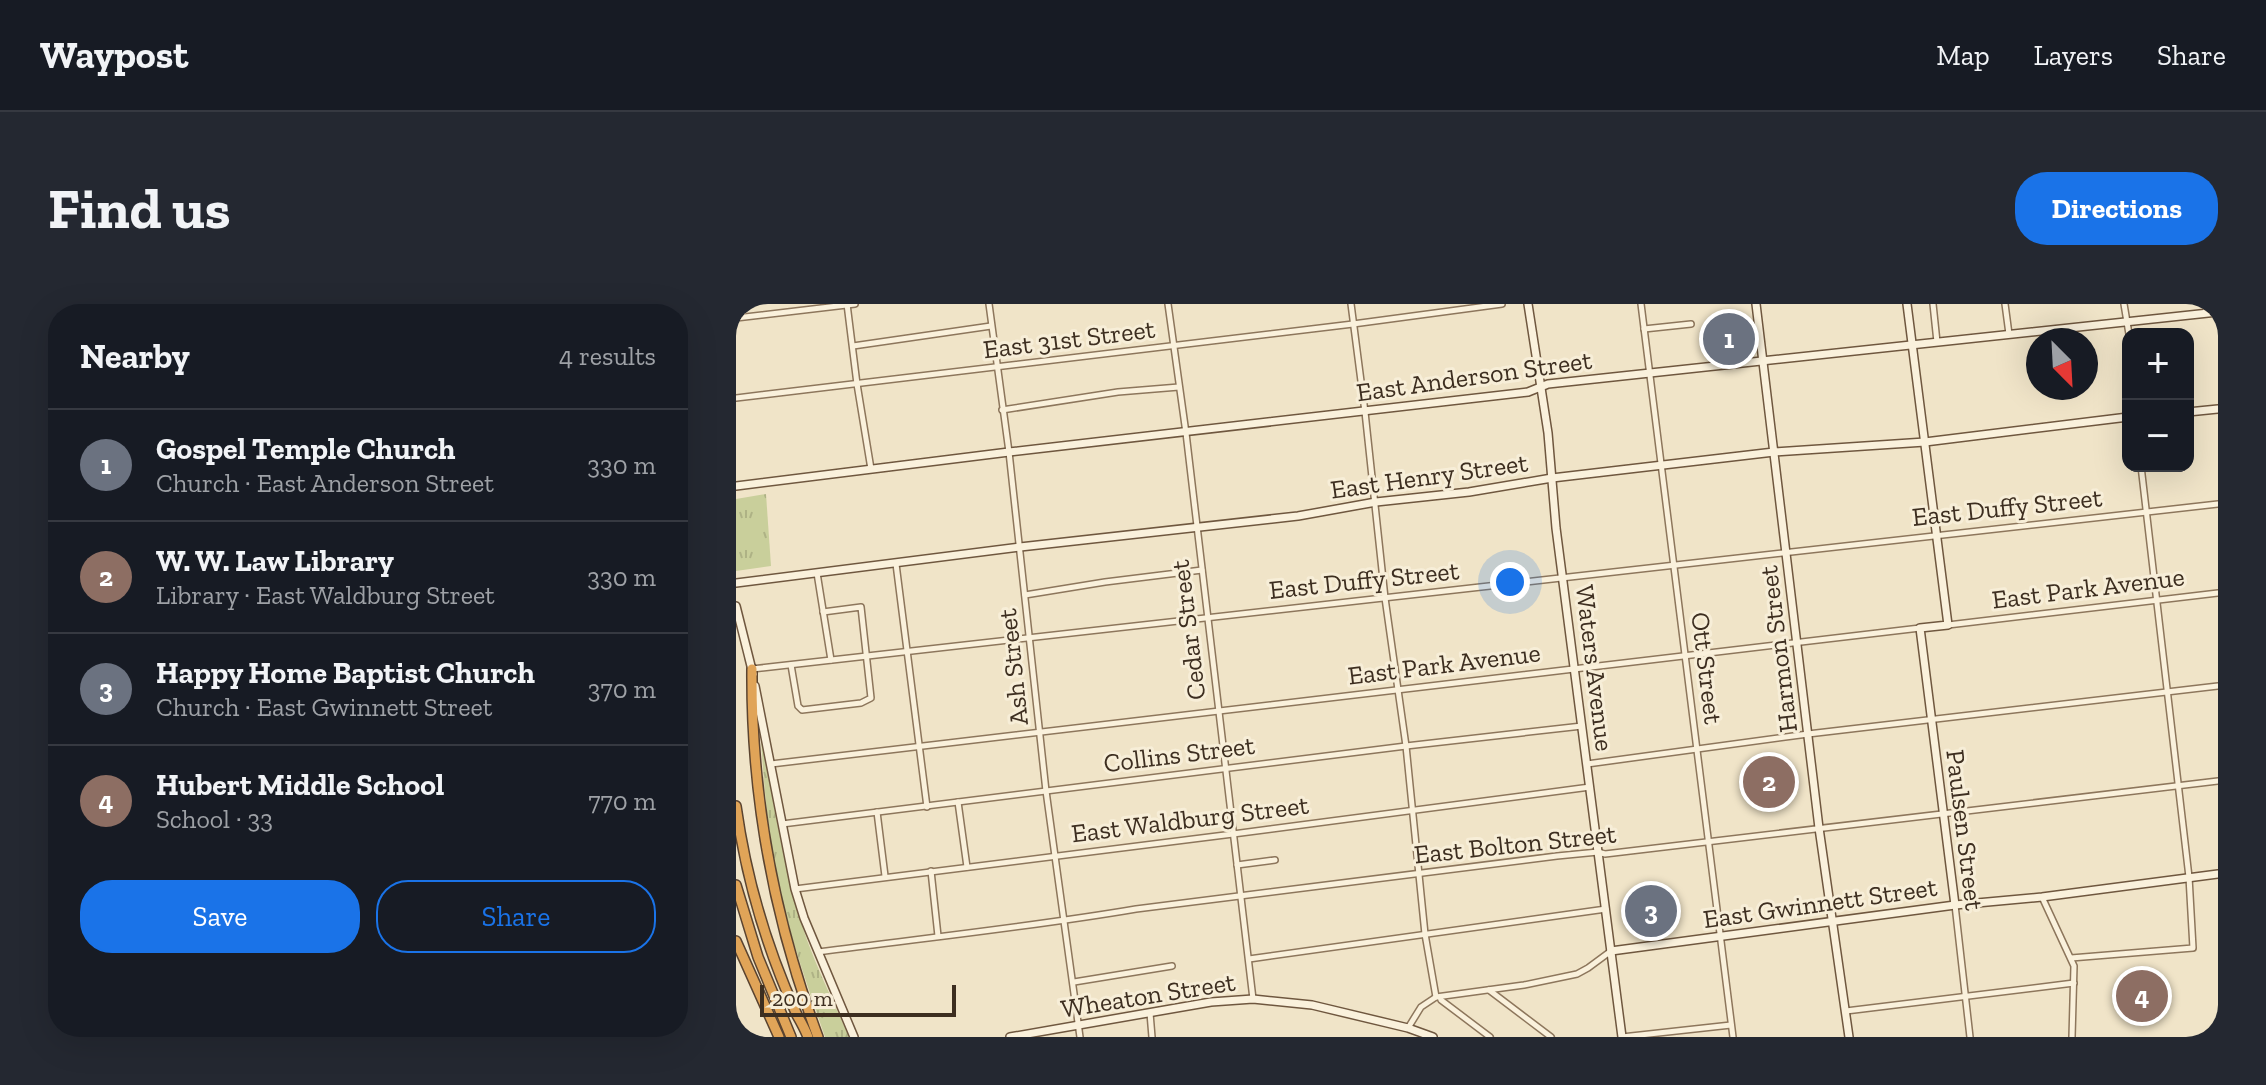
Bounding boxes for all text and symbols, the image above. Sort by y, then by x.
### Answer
text: Waypost [40,32,188,78]
text: Map [1936,39,1990,72]
text: Layers [2034,39,2113,72]
text: Share [2157,39,2226,72]
button: Directions [2015,172,2218,245]
text: Find us [48,175,231,242]
pin: 1 [1703,309,1755,369]
street label: East 31st Street [981,313,1157,365]
north arrow [2026,328,2098,400]
map controls [2122,328,2194,472]
button: + [2122,328,2194,400]
text: Nearby [80,336,190,377]
text: 4 results [559,340,656,372]
street label: East Anderson Street [1354,344,1594,408]
button: − [2122,400,2194,472]
text: Gospel Temple Church [156,431,456,467]
street label: East Henry Street [1328,446,1530,506]
text: 1 [101,449,111,481]
text: 330 m [587,449,656,481]
text: Church · East Anderson Street [156,467,494,499]
street label: East Duffy Street [1910,481,2104,533]
text: W. W. Law Library [156,543,394,579]
street label: East Duffy Street [1267,554,1461,606]
street label: Cedar Street [1163,558,1212,702]
street label: East Park Avenue [1990,560,2186,616]
text: 2 [99,561,113,593]
text: 330 m [587,561,656,593]
your location [1490,562,1530,602]
street label: Harmon Street [1752,563,1804,734]
text: Library · East Waldburg Street [156,579,495,611]
street label: Waters Avenue [1569,583,1621,753]
street label: Ash Street [991,607,1035,727]
street label: Ott Street [1684,610,1730,726]
street label: East Park Avenue [1346,636,1542,692]
text: Happy Home Baptist Church [156,655,535,691]
text: 3 [99,673,113,705]
text: 370 m [588,673,656,705]
text: Church · East Gwinnett Street [156,691,492,723]
street label: Collins Street [1102,729,1257,779]
street label: Paulsen Street [1939,748,1991,913]
pin: 2 [1743,752,1795,812]
text: Hubert Middle School [156,767,444,803]
text: 4 [99,785,113,817]
text: 770 m [588,785,656,817]
street label: East Waldburg Street [1070,789,1311,849]
text: School · 33 [156,803,273,835]
street label: East Bolton Street [1412,817,1618,871]
street label: East Gwinnett Street [1701,871,1939,935]
button: Save [80,880,360,953]
button: Share [376,880,656,953]
pin: 3 [1625,881,1677,941]
street label: Wheaton Street [1059,965,1238,1025]
pin: 4 [2116,966,2168,1026]
scale bar [760,981,956,1017]
text: 200 m [772,985,833,1012]

